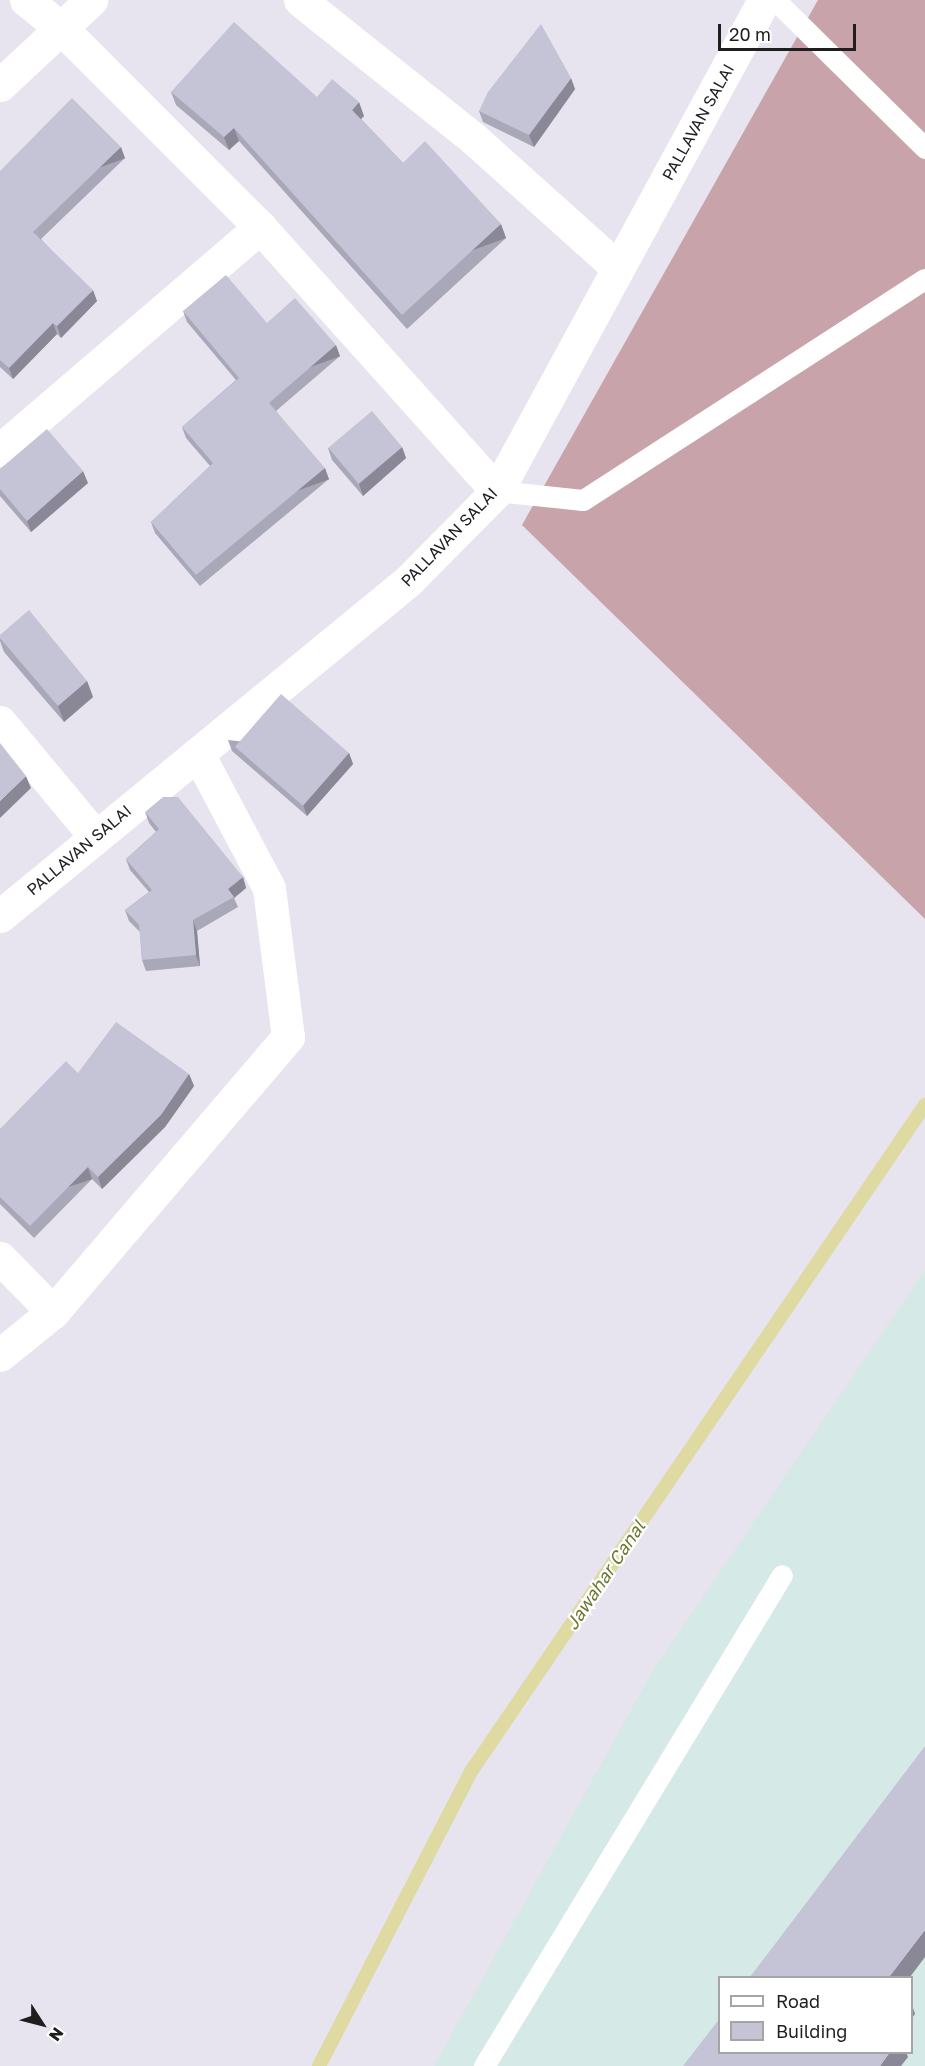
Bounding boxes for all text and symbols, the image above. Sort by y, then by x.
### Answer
scale bar [721,12,859,50]
text: 20 m [729,23,771,45]
street label: PALLAVAN SALAI [658,60,738,184]
street label: PALLAVAN SALAI [397,483,501,591]
street label: PALLAVAN SALAI [23,801,135,899]
water label: Jawahar Canal [561,1517,649,1633]
legend [718,1976,913,2054]
text: Road [776,1990,820,2012]
north arrow [12,1994,72,2054]
text: Building [776,2020,847,2042]
text: N [45,2024,68,2045]

